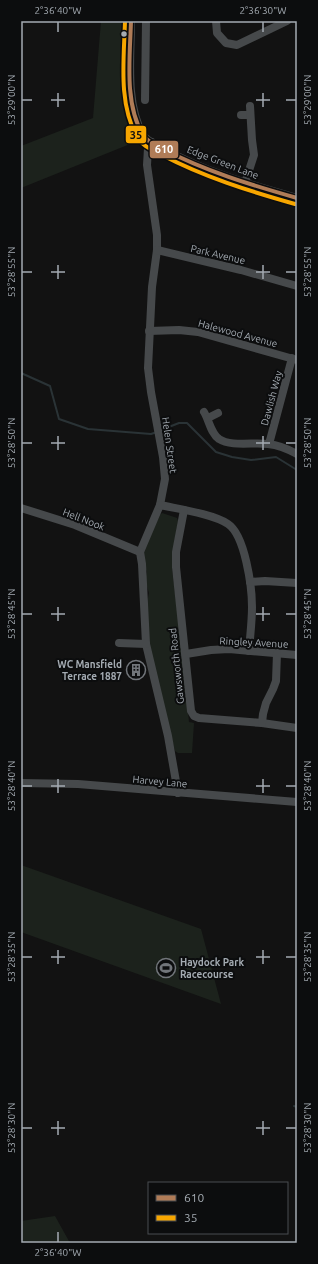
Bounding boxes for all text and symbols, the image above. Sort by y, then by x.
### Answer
text: 2°36'40"W [34,5,82,16]
text: 2°36'30"W [239,5,287,16]
unlabelled marker [119,29,129,39]
text: 53°29'00"N [6,75,17,125]
text: 53°29'00"N [302,75,313,125]
line badge: 35 [125,125,147,144]
text: 35 [130,129,142,141]
line badge: 610 [149,140,179,159]
text: 610 [155,143,173,155]
street label: Edge Green Lane [185,144,260,181]
street label: Park Avenue [189,243,246,266]
text: 53°28'55"N [6,247,17,297]
text: 53°28'55"N [302,247,313,297]
street label: Halewood Avenue [197,318,279,349]
street label: Dawlish Way [259,369,284,427]
street label: Helen Street [160,416,179,474]
text: 53°28'50"N [6,418,17,468]
text: 53°28'50"N [302,418,313,468]
street label: Hell Nook [61,506,106,532]
text: 53°28'45"N [6,589,17,639]
text: 53°28'45"N [302,589,313,639]
street label: Gawsworth Road [167,627,186,704]
street label: Ringley Avenue [219,635,289,650]
place label: WC Mansfield Terrace 1887 [57,659,122,682]
building icon: WC Mansfield Terrace 1887 [125,659,147,681]
text: 53°28'40"N [6,761,17,811]
text: 53°28'40"N [302,761,313,811]
street label: Harvey Lane [132,774,188,789]
text: 53°28'35"N [6,932,17,982]
text: 53°28'35"N [302,932,313,982]
sports icon: Haydock Park Racecourse [155,957,177,979]
place label: Haydock Park Racecourse [180,957,244,980]
text: 53°28'30"N [6,1103,17,1153]
text: 53°28'30"N [302,1103,313,1153]
legend [148,1182,288,1234]
text: 610 [184,1191,205,1204]
text: 35 [184,1211,198,1224]
text: 2°36'40"W [34,1247,82,1258]

